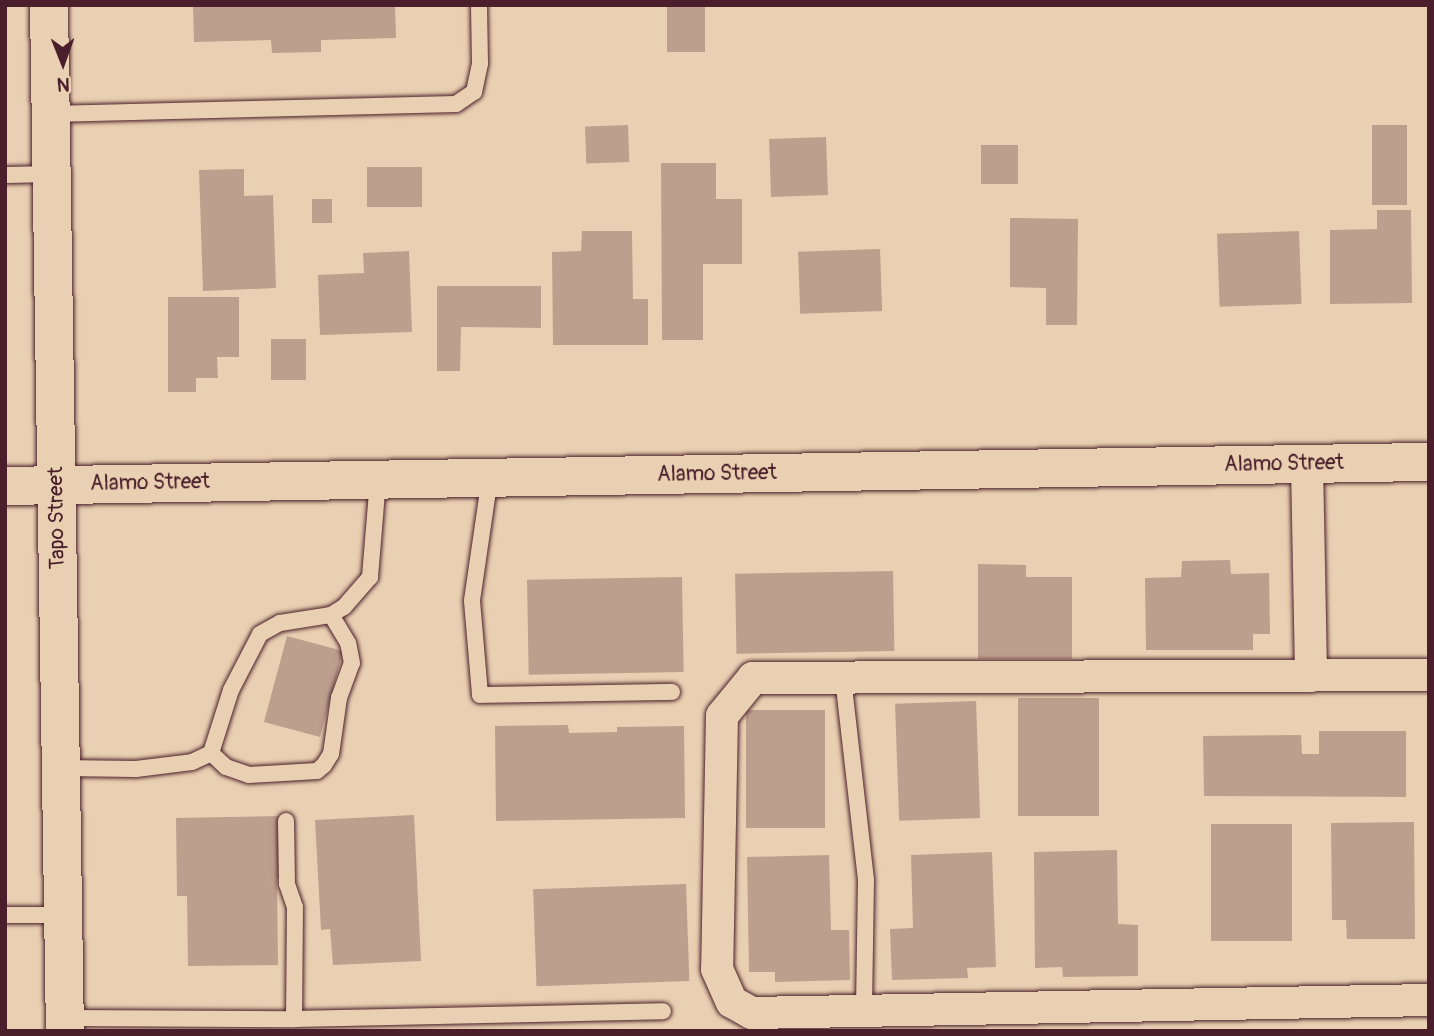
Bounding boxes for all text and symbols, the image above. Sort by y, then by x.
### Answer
north arrow [28,28,98,98]
text: N [57,72,70,96]
street label: Alamo Street [1224,450,1344,478]
street label: Alamo Street [657,460,777,488]
street label: Tapo Street [44,466,70,570]
street label: Alamo Street [90,469,210,497]

